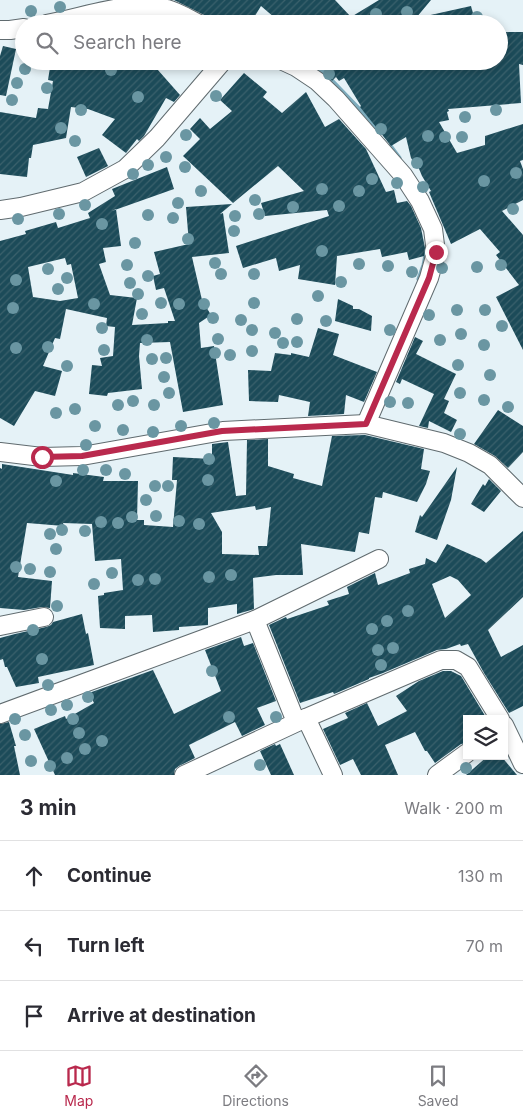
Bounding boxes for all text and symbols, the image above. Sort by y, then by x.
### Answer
search box [15,15,508,70]
icon: search [33,29,61,57]
text: Search here [73,31,182,54]
route end [425,241,448,264]
route start [31,446,54,469]
map controls [463,715,508,760]
button: layers [463,715,508,760]
text: 3 min [20,795,76,820]
text: Walk · 200 m [404,798,503,818]
icon: ahead [20,862,48,890]
text: Continue [67,864,152,887]
text: 130 m [458,866,503,886]
icon: left [20,932,48,960]
text: Turn left [67,934,145,957]
text: 70 m [466,936,503,956]
icon: arrive [20,1002,48,1030]
text: Arrive at destination [67,1004,256,1027]
tab: Map [64,1062,93,1109]
tab: Directions [222,1062,289,1109]
tab: Saved [418,1062,459,1109]

